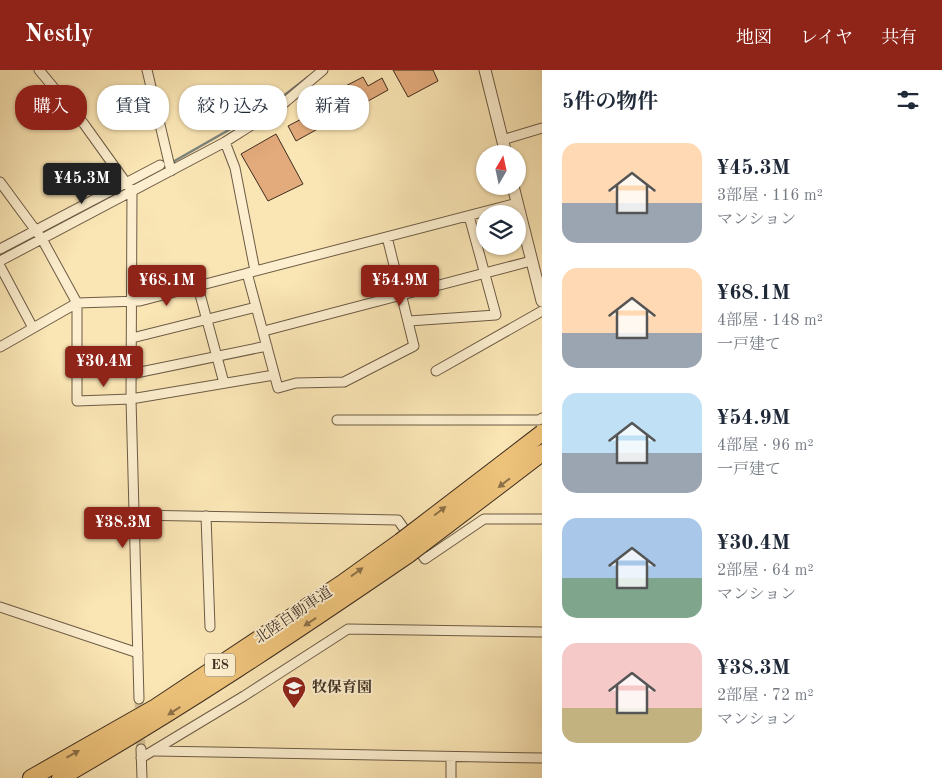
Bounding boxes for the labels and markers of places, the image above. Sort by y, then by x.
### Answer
pin: ¥45.3M [41,162,123,205]
pin: ¥68.1M [126,264,208,307]
pin: ¥54.9M [359,264,441,307]
pin: ¥30.4M [63,346,145,388]
pin: ¥38.3M [82,506,164,549]
school or university icon: 牧保育園 [281,675,307,709]
place label: 牧保育園 [312,679,372,696]

